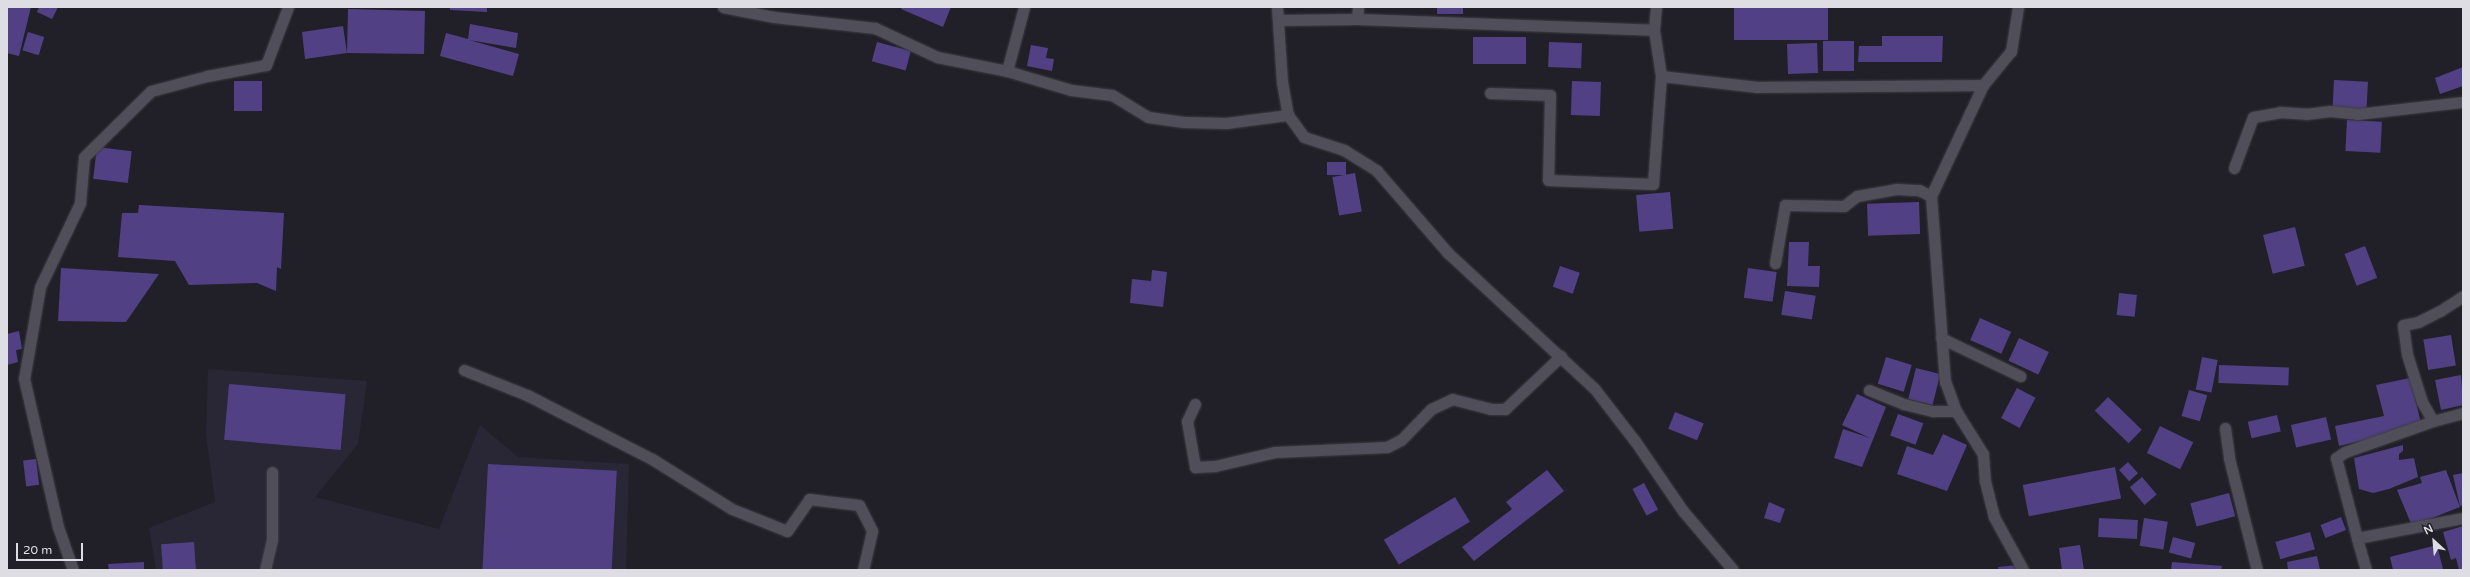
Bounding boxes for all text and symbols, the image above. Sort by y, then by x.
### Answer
north arrow [2414,521,2454,561]
text: N [2422,522,2435,538]
scale bar [18,535,85,561]
text: 20 m [23,543,52,557]

